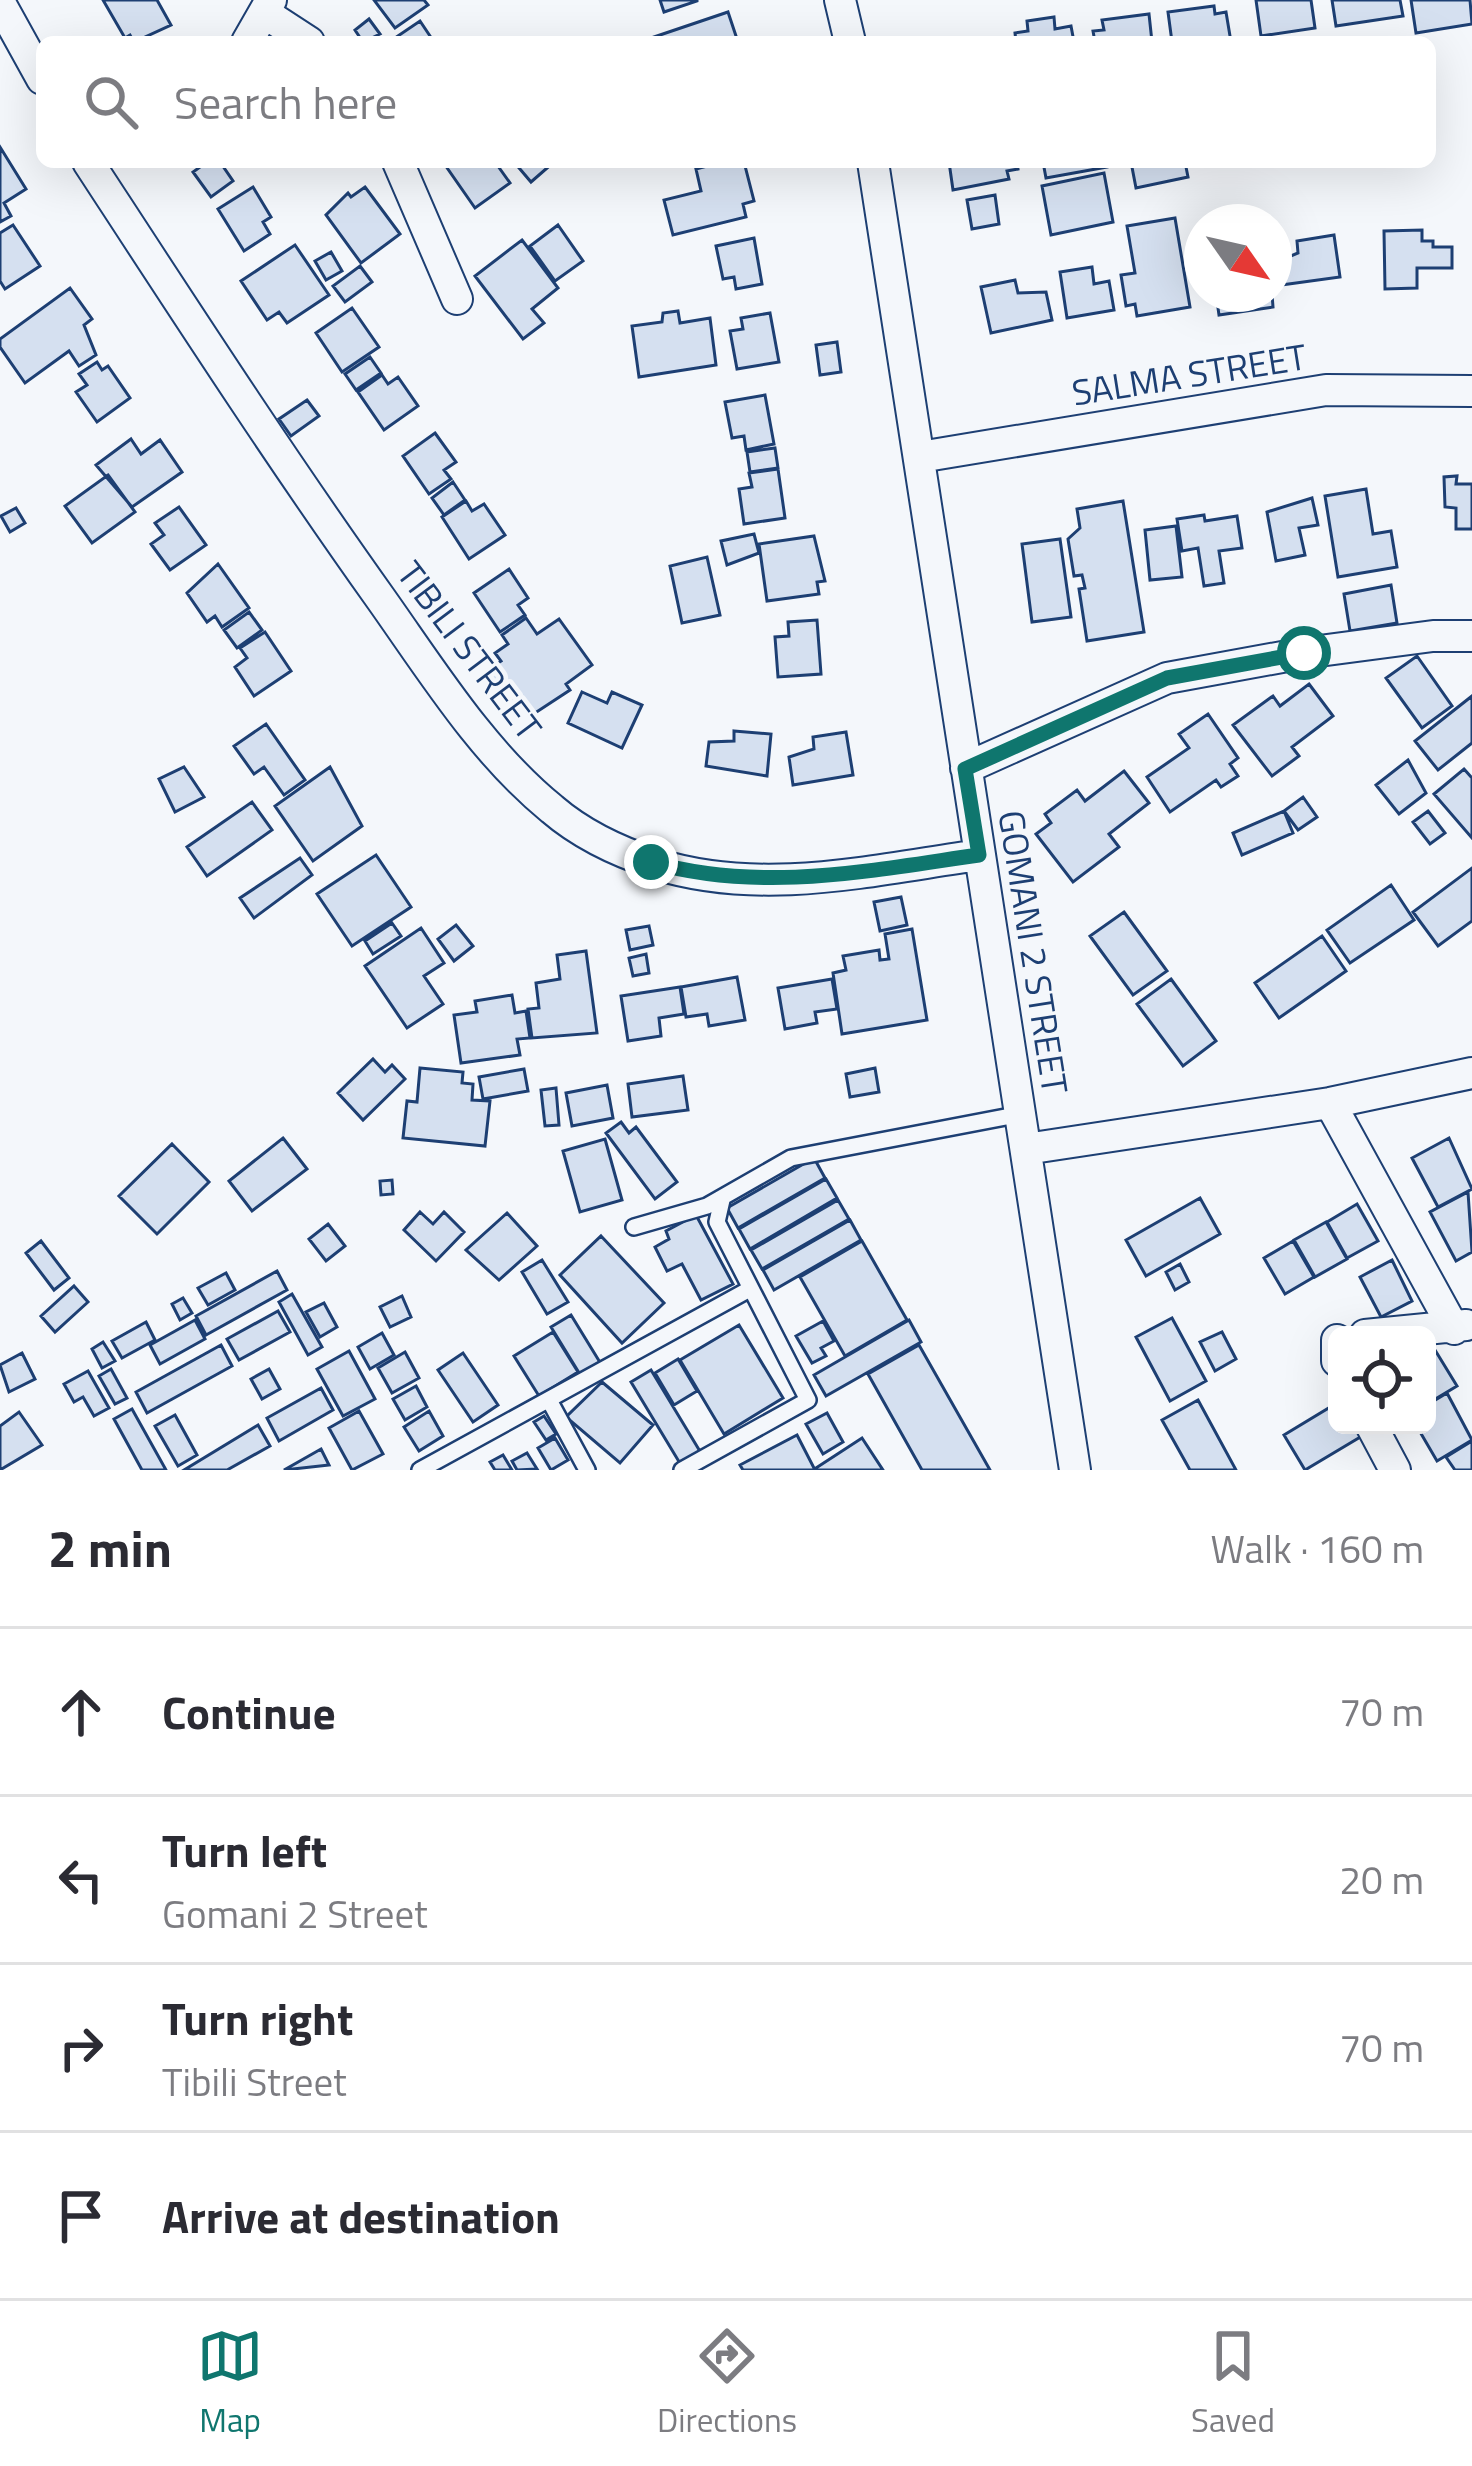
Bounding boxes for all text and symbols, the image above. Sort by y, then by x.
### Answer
search box [36,36,1436,168]
text: Search here [174,68,397,136]
icon: search [78,69,144,135]
north arrow [1184,204,1292,312]
street label: SALMA STREET [1068,328,1310,420]
street label: TIBILI STREET [384,549,556,751]
route start [1277,626,1331,680]
street label: GOMANI 2 STREET [984,806,1084,1098]
route end [624,835,678,889]
map controls [1328,1326,1436,1434]
button: locate [1328,1326,1436,1434]
text: 2 min [48,1509,172,1587]
text: Walk · 160 m [1210,1519,1424,1578]
text: Continue [162,1678,336,1746]
icon: ahead [48,1679,114,1745]
text: 70 m [1339,1682,1424,1741]
text: Turn left [162,1816,327,1884]
icon: left [48,1847,114,1913]
text: 20 m [1339,1850,1424,1909]
text: Gomani 2 Street [162,1884,428,1943]
text: Turn right [162,1984,353,2052]
icon: right [48,2015,114,2081]
text: 70 m [1339,2018,1424,2077]
text: Tibili Street [162,2052,347,2111]
text: Arrive at destination [162,2182,560,2250]
icon: arrive [48,2183,114,2249]
tab: Map [197,2323,263,2445]
tab: Directions [657,2323,797,2445]
tab: Saved [1191,2323,1275,2445]

